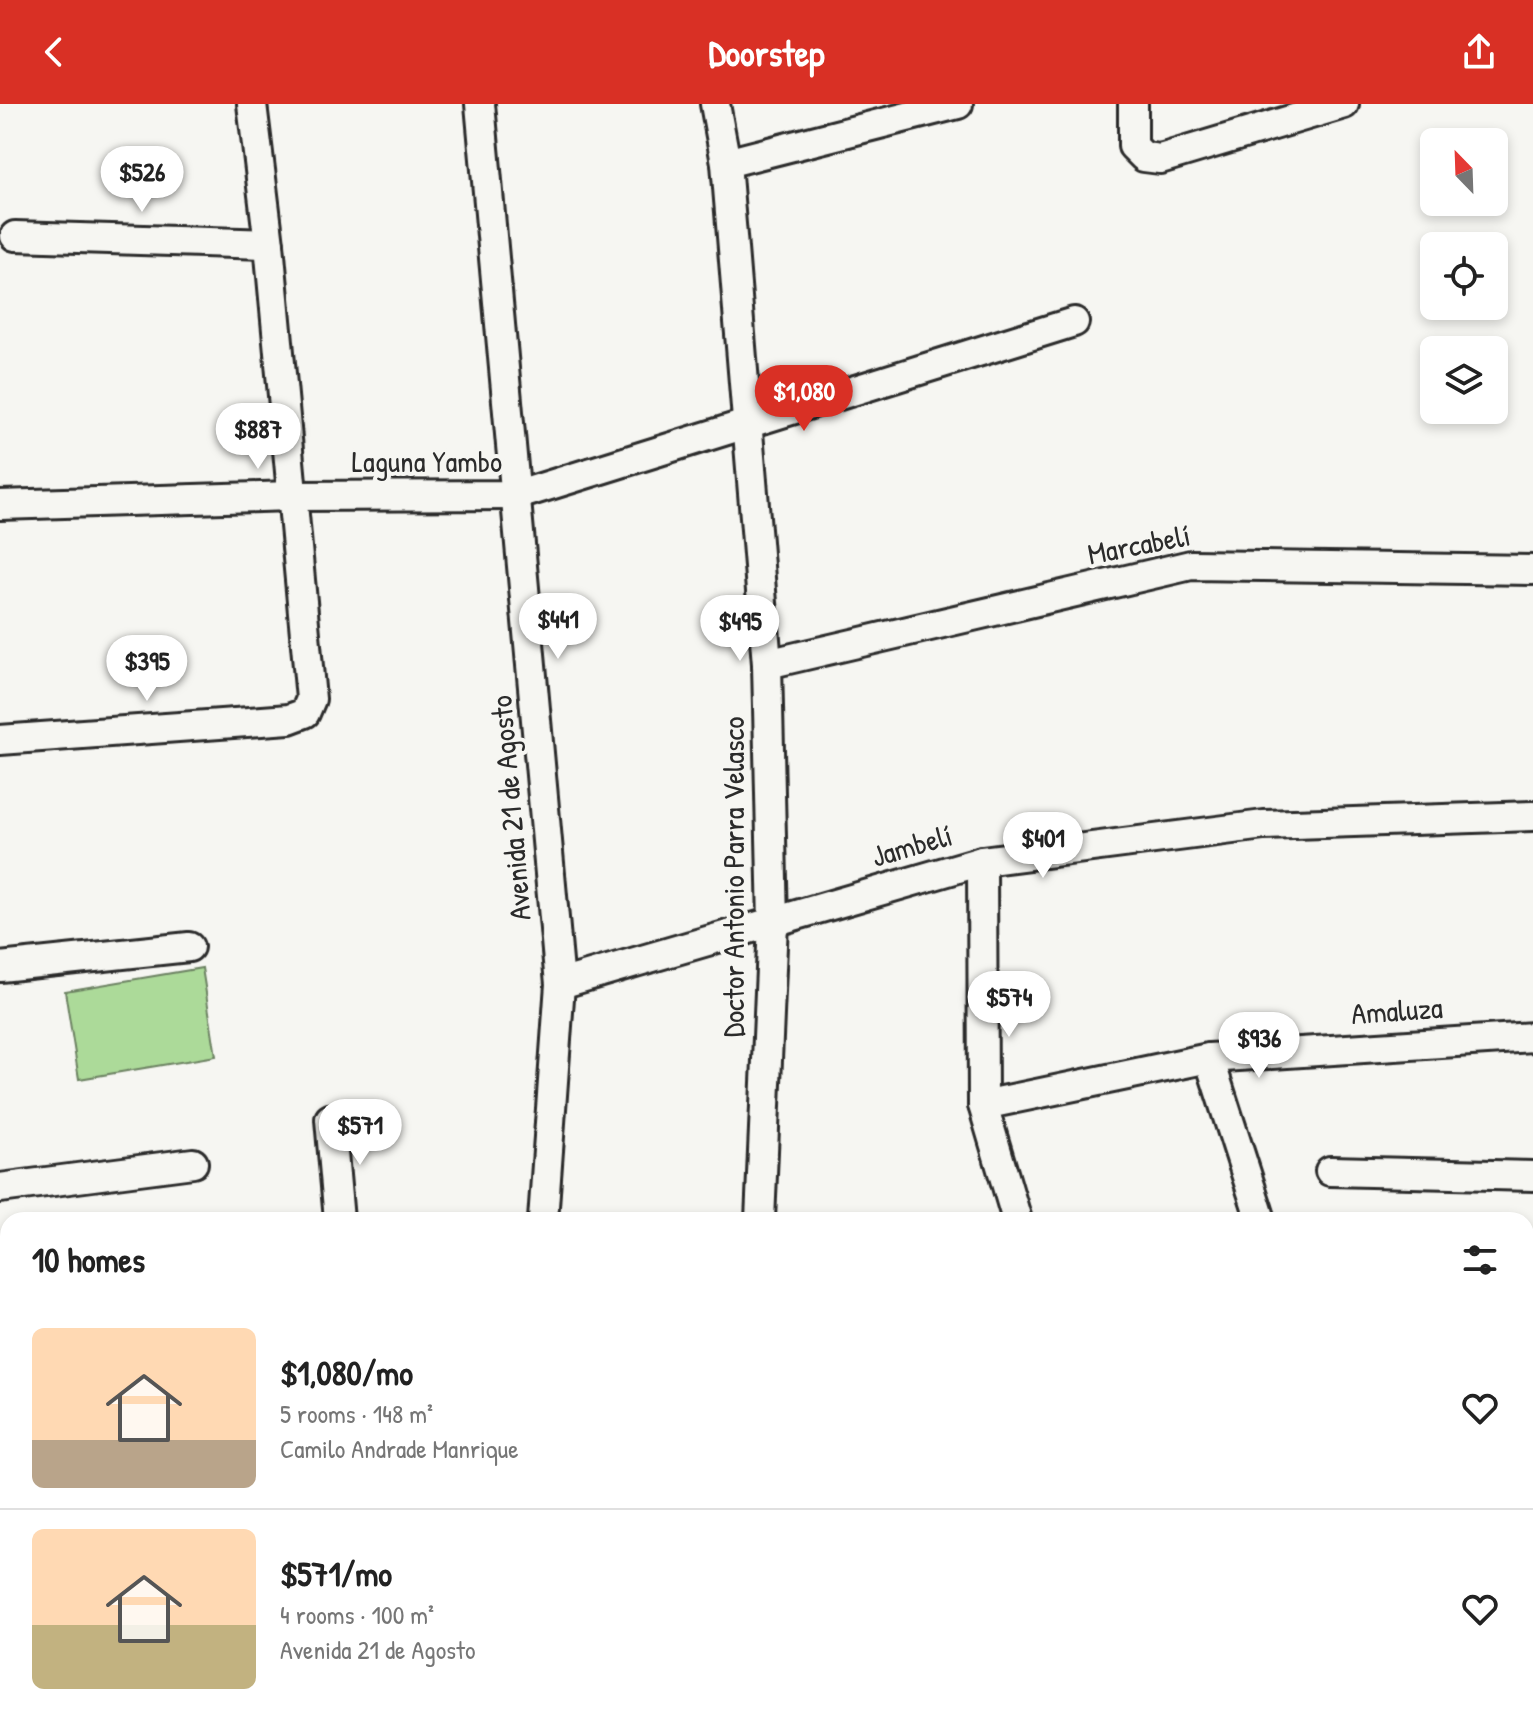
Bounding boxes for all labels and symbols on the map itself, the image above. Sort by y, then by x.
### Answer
north arrow [1420,128,1508,216]
pin: $526 [95,146,189,214]
pin: $1,080 [739,365,869,433]
pin: $887 [211,403,305,471]
street label: Laguna Yambo [352,441,502,481]
street label: Marcabelí [1084,515,1193,574]
pin: $441 [511,593,605,661]
pin: $495 [693,595,787,663]
pin: $395 [100,635,194,703]
street label: Avenida 21 de Agosto [480,694,540,922]
street label: Doctor Antonio Parra Velasco [713,717,753,1037]
pin: $401 [996,812,1090,880]
street label: Jambelí [867,814,957,876]
pin: $574 [962,971,1056,1039]
street label: Amaluza [1350,987,1444,1033]
pin: $936 [1212,1012,1306,1080]
pin: $571 [313,1099,407,1167]

